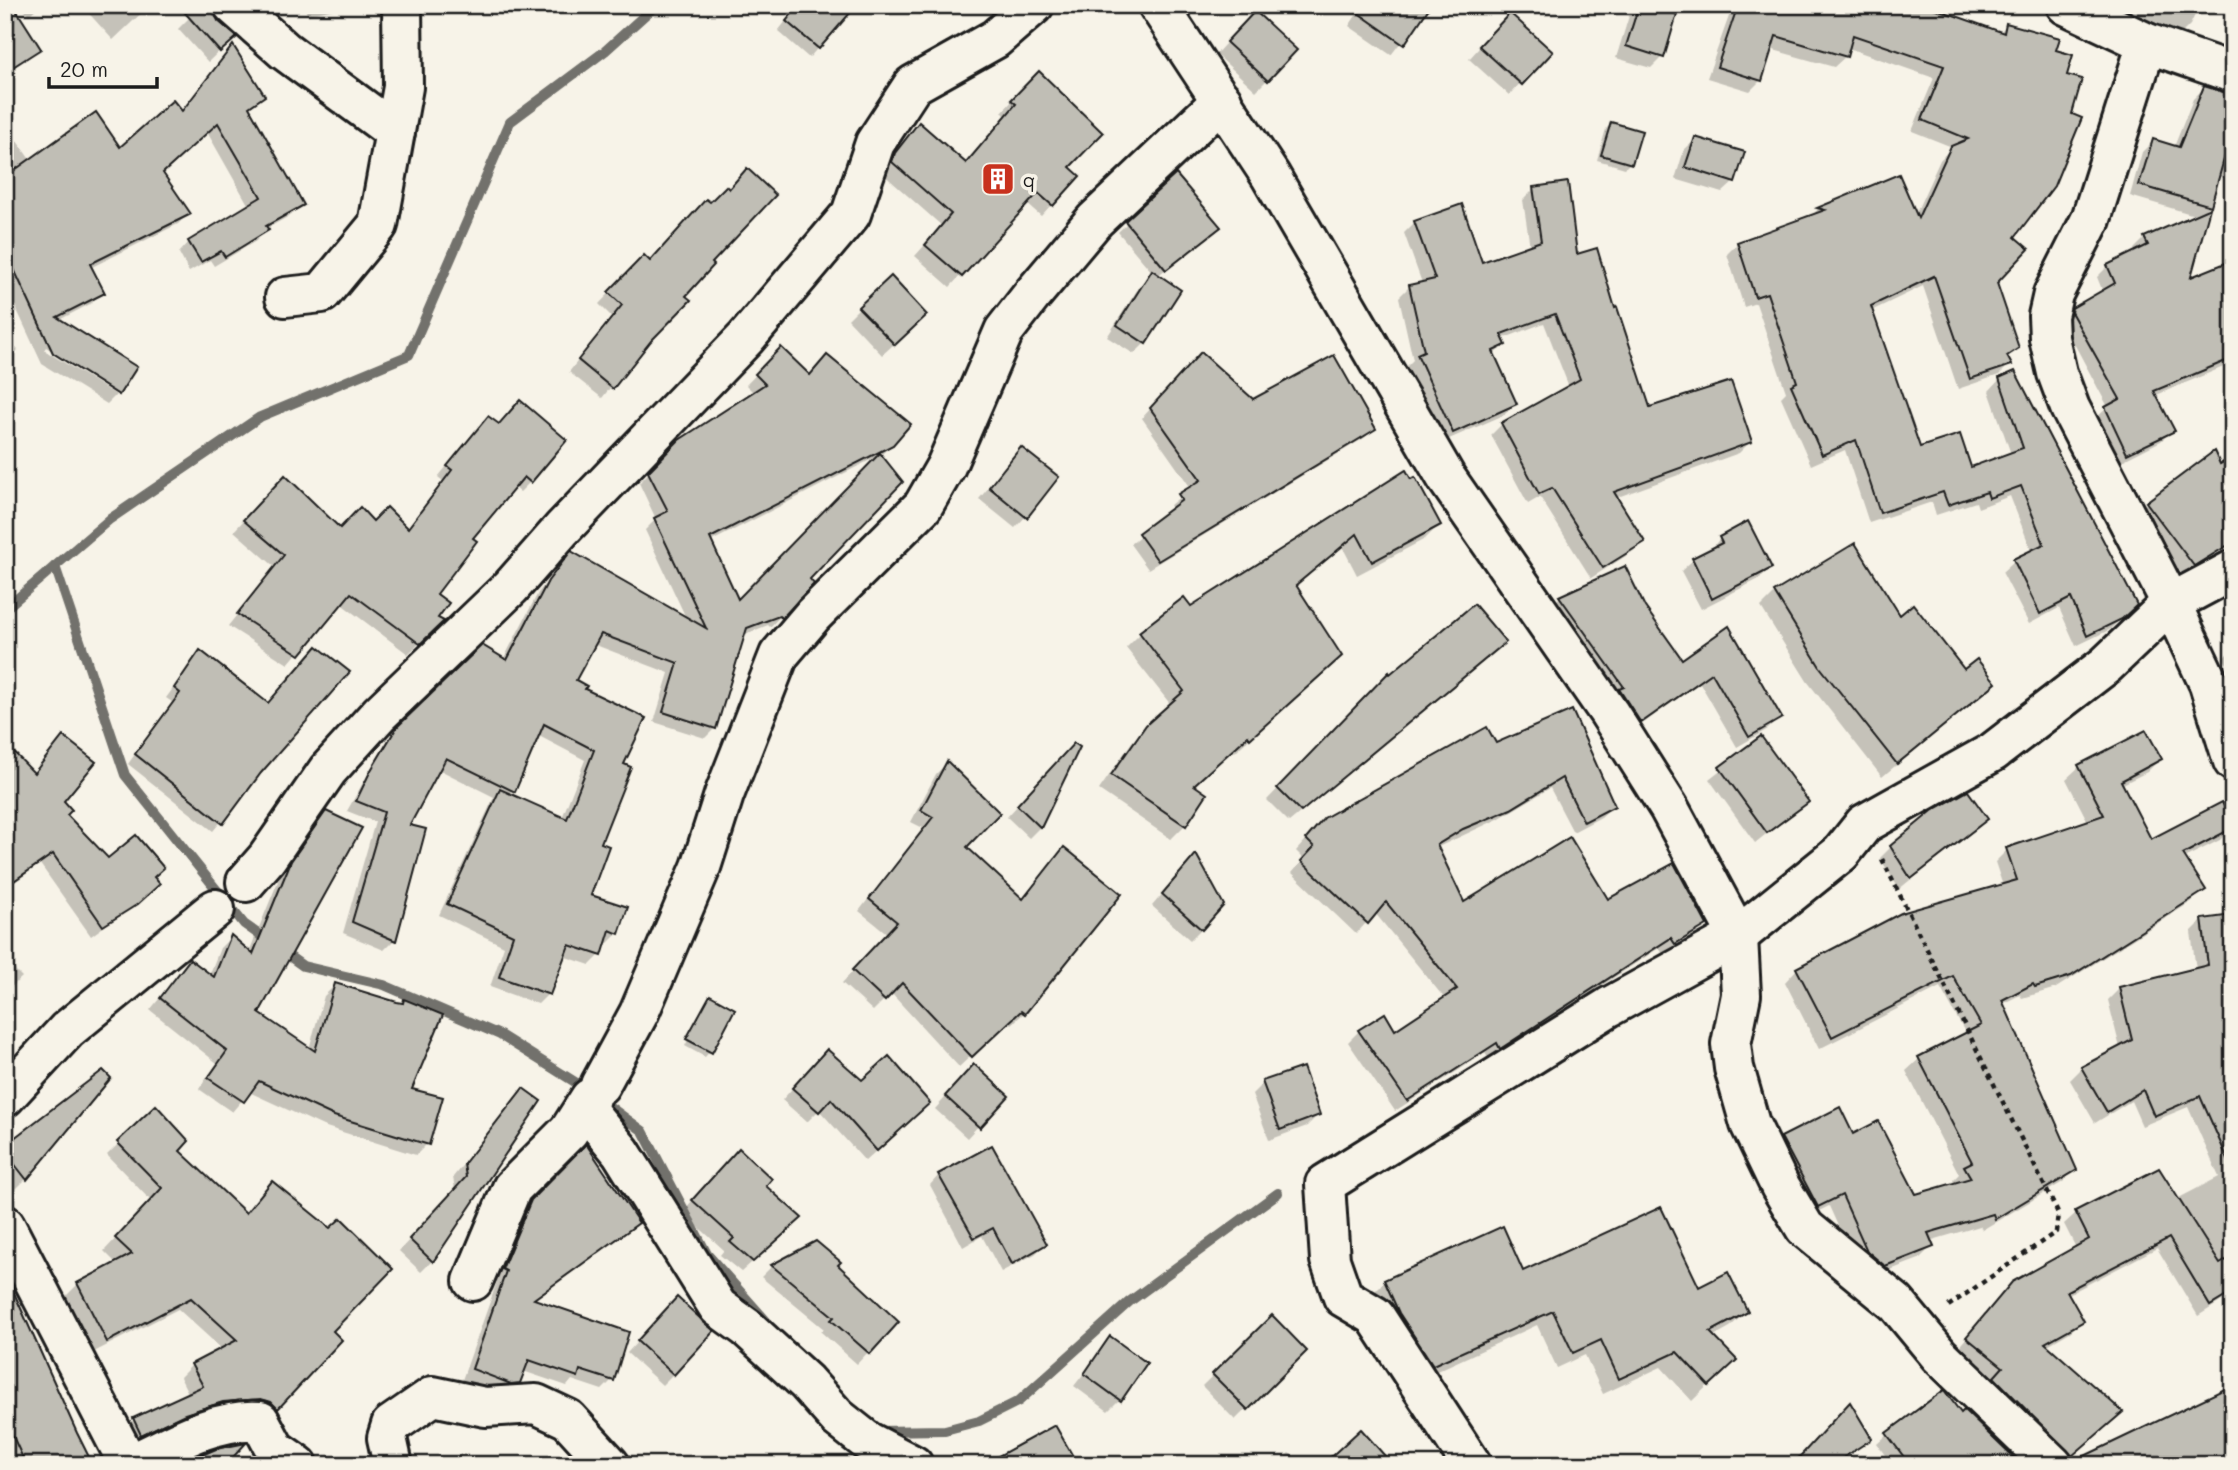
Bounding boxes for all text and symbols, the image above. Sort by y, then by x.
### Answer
scale bar [49,46,158,90]
text: 20 m [60,55,108,82]
building icon: q [979,160,1017,198]
place label: q [1023,167,1035,192]

